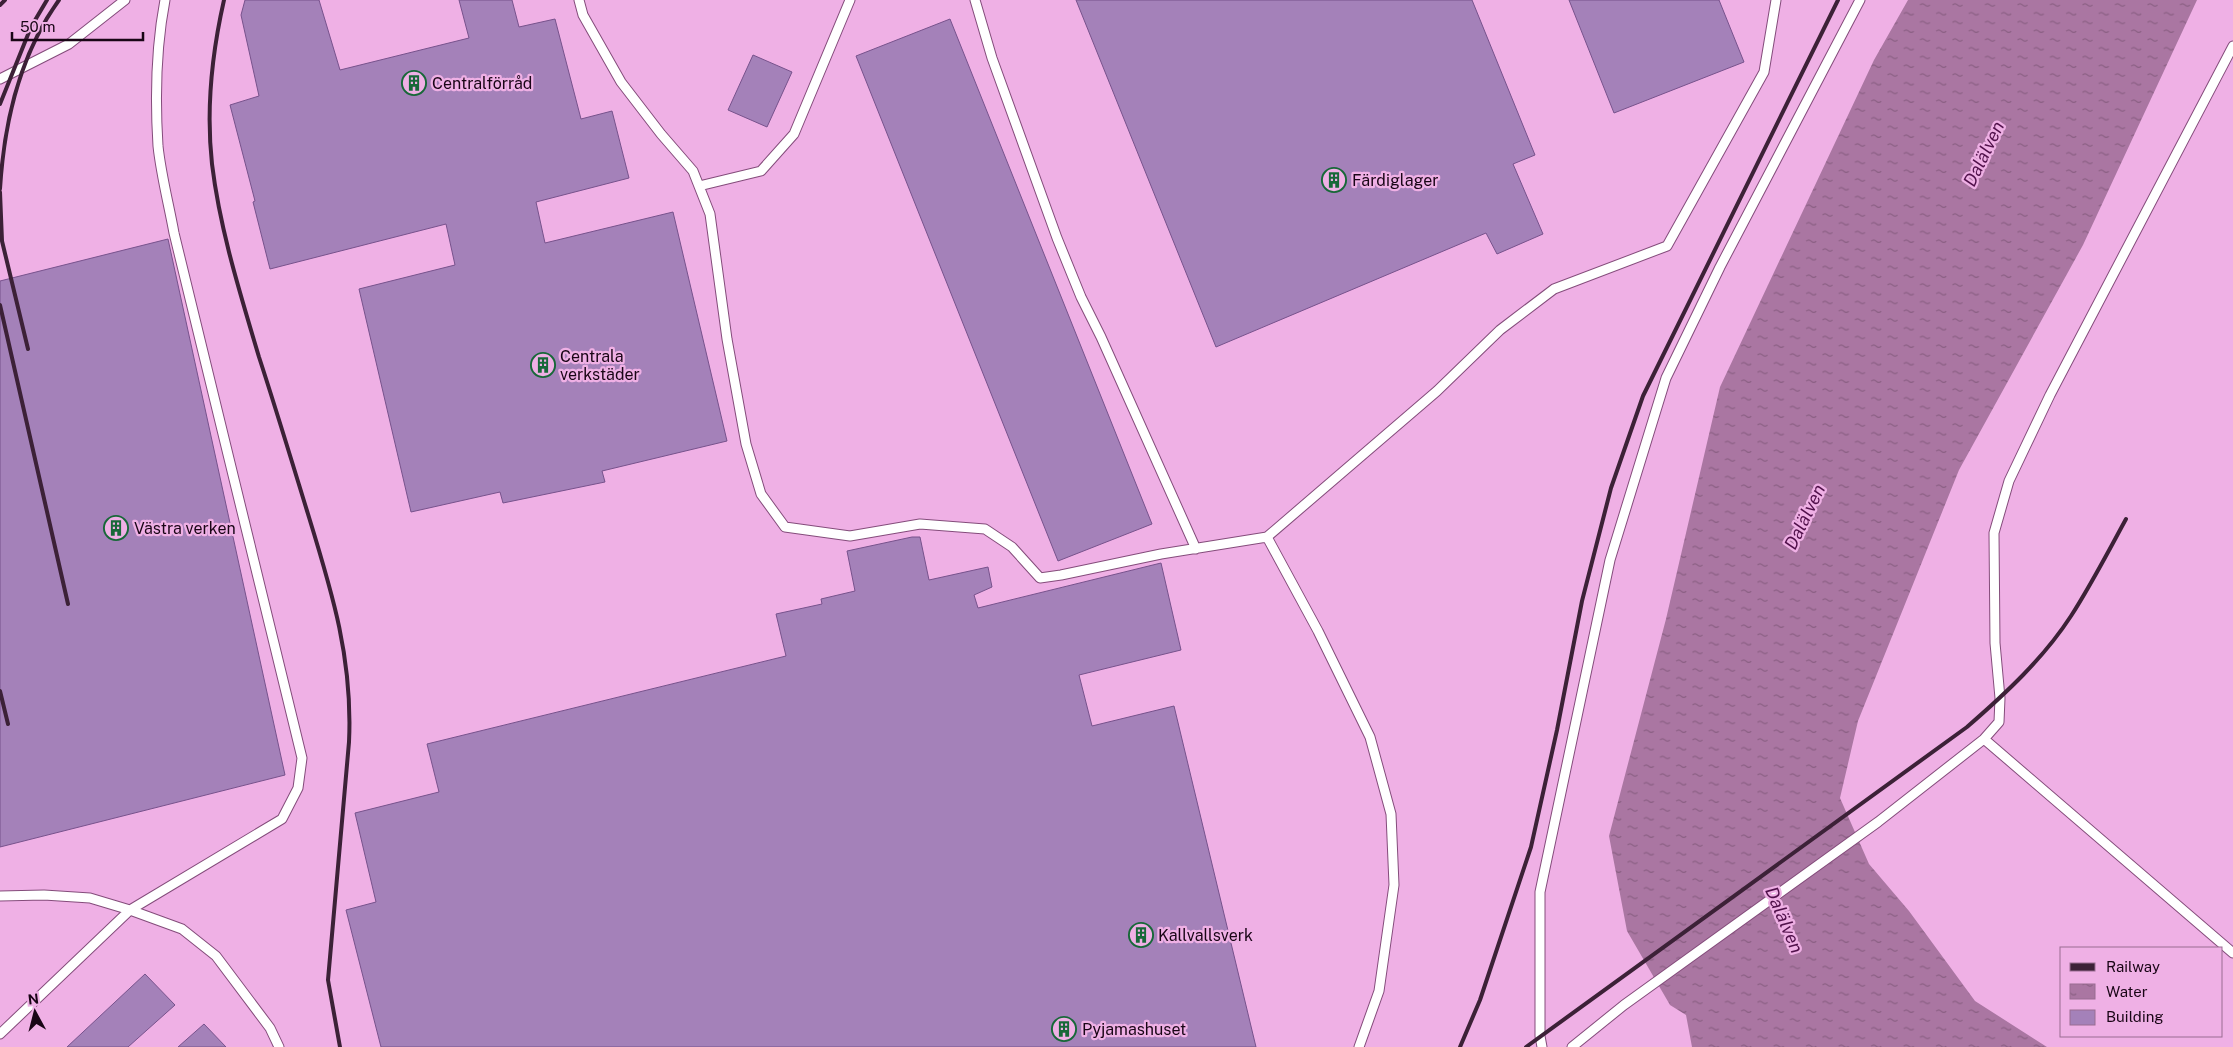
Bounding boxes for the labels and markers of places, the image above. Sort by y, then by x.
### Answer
building icon: Centralförråd [401,70,427,96]
place label: Centralförråd [432,74,532,93]
building icon: Färdiglager [1321,167,1347,193]
place label: Färdiglager [1352,171,1439,190]
place label: Centrala verkstäder [560,347,640,384]
building icon: Centrala verkstäder [530,352,556,378]
building icon: Västra verken [103,515,129,541]
place label: Västra verken [134,519,236,538]
building icon: Kallvallsverk [1128,922,1154,948]
place label: Kallvallsverk [1158,926,1253,945]
building icon: Pyjamashuset [1051,1016,1077,1042]
place label: Pyjamashuset [1082,1020,1186,1039]

